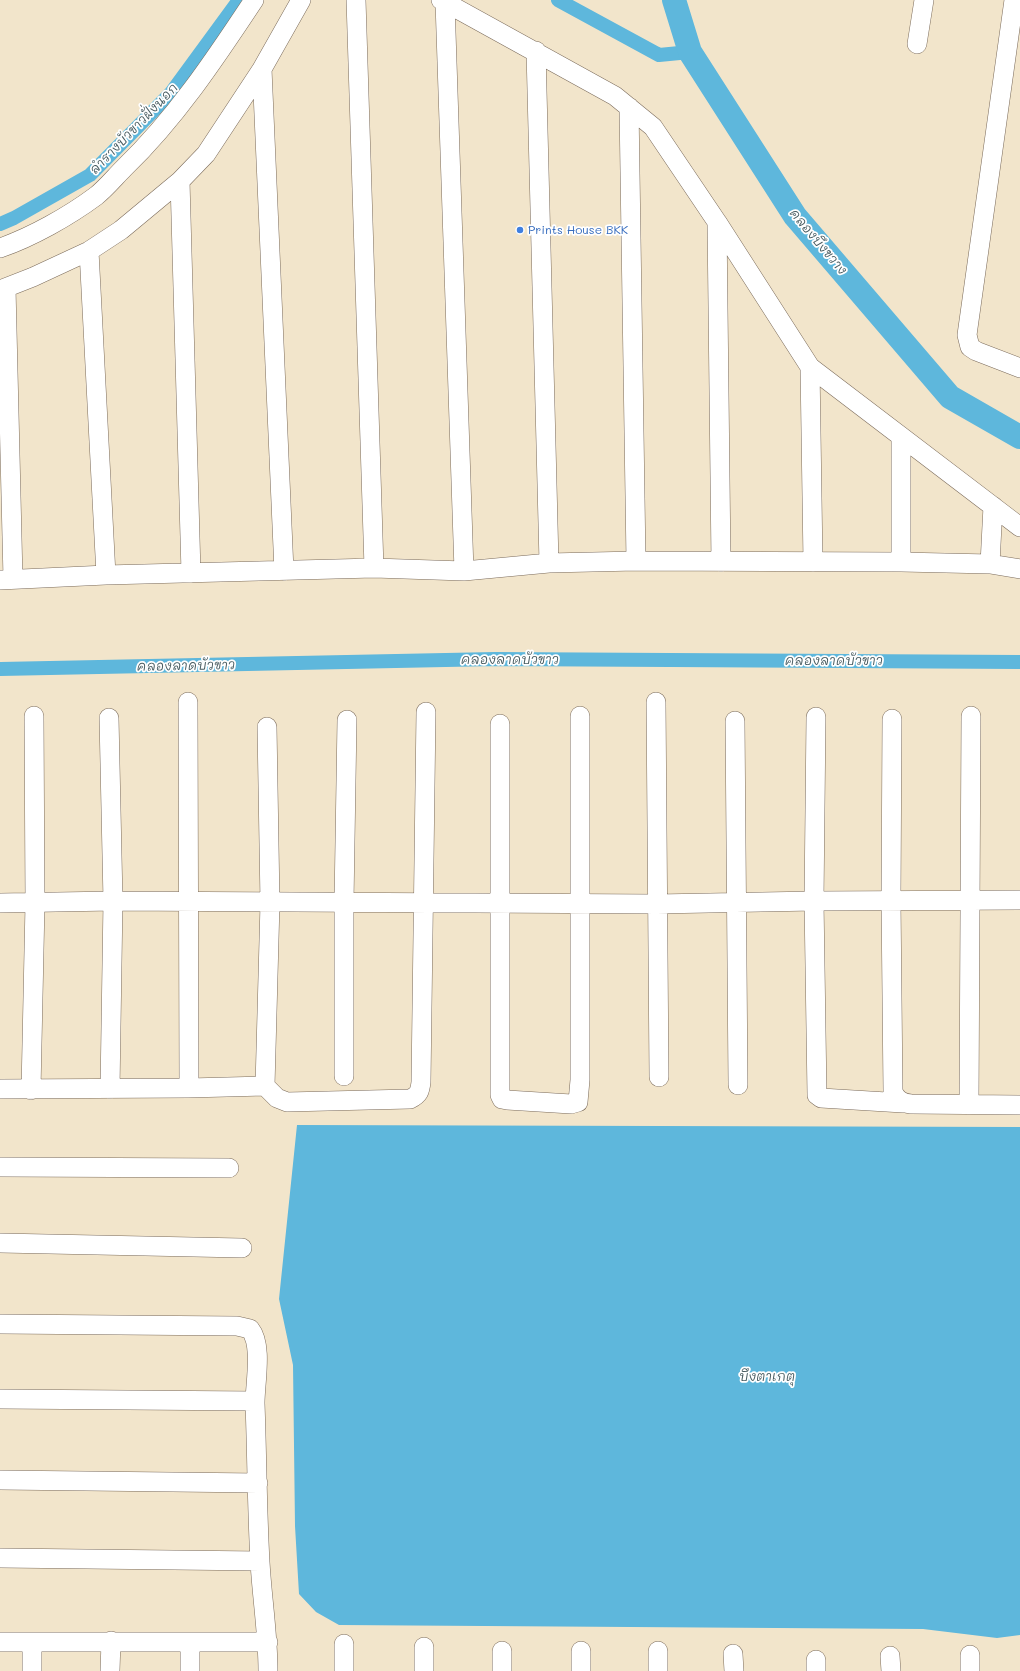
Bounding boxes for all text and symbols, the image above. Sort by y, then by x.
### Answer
water label: ลำรางบัวขาวฝั่งนอก [87,80,181,178]
water label: คลองบึงขวาง [786,206,850,278]
place label: Prints House BKK [528,223,628,237]
marker: Prints House BKK [515,225,525,235]
water label: คลองลาดบัวขาว [461,652,559,668]
water label: คลองลาดบัวขาว [785,653,883,669]
water label: คลองลาดบัวขาว [137,657,235,675]
water label: บึงตาเกตุ [739,1369,795,1385]

